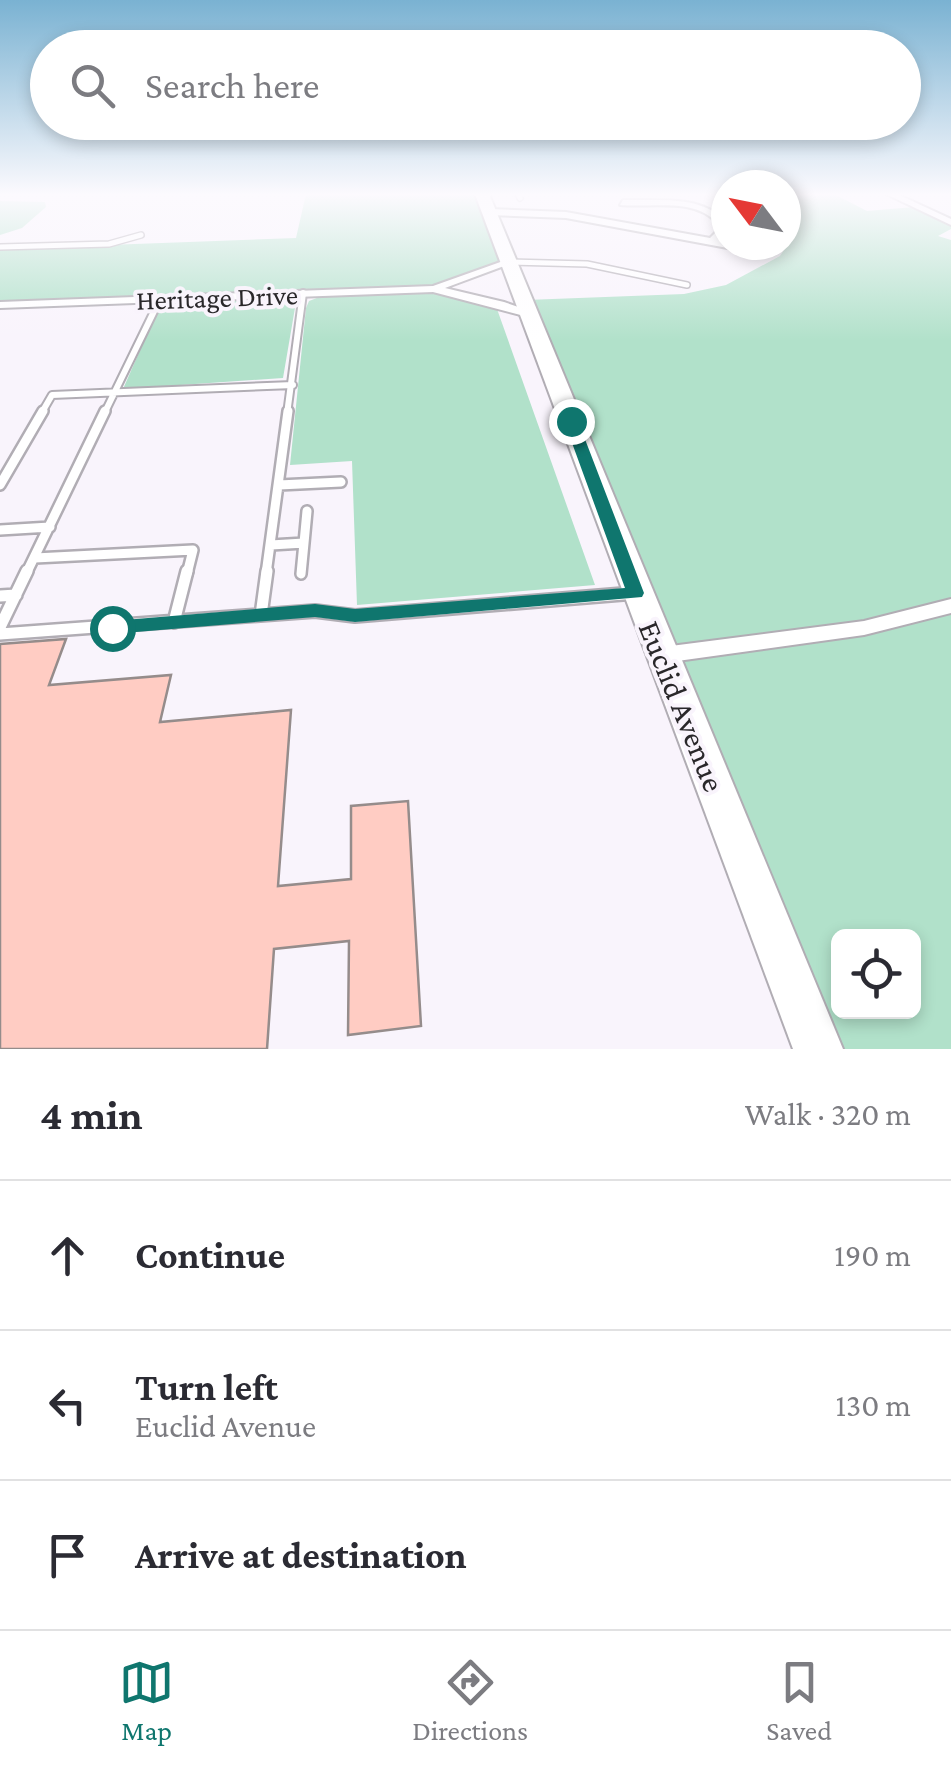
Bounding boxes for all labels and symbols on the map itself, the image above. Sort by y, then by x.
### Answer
north arrow [711,170,801,260]
street label: Heritage Drive [136,279,298,316]
route end [549,399,595,445]
route start [90,606,136,652]
street label: Euclid Avenue [631,615,733,797]

